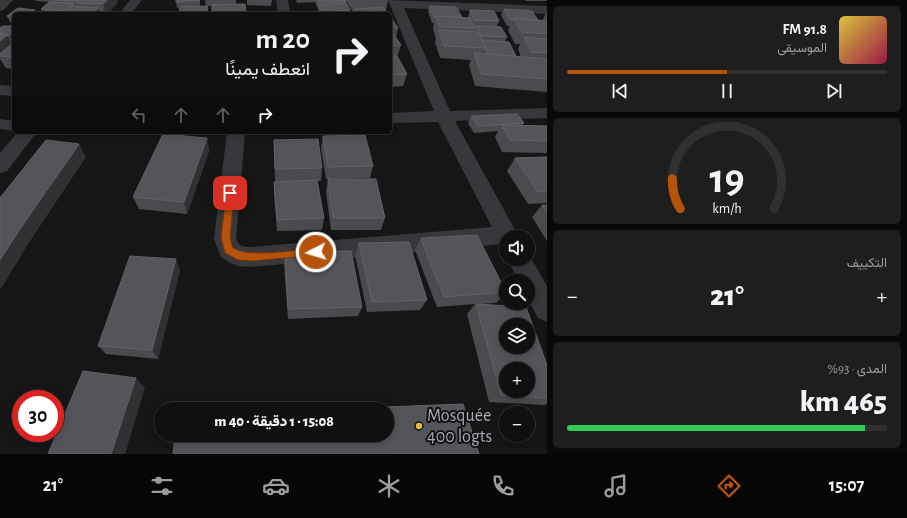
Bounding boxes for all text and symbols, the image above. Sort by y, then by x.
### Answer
text: 91.8 FM [783,22,827,37]
text: 20 m [255,26,310,54]
icon: right [324,28,376,80]
text: الموسيقى [777,42,827,55]
text: انعطف يمينًا [225,61,310,79]
icon: previous [609,80,631,102]
icon: pause [716,80,738,102]
icon: next [823,80,845,102]
icon: left [128,104,150,126]
icon: ahead [170,104,192,126]
icon: ahead [212,104,234,126]
icon: right [254,104,276,126]
text: 19 [709,159,745,200]
pin [213,176,247,210]
icon: arrive [219,182,241,204]
text: km/h [712,202,742,216]
map controls [499,230,535,442]
button: sound [499,230,535,266]
position arrow [295,231,337,273]
text: التكييف [847,257,887,270]
button: search [499,274,535,310]
text: 21° [710,281,744,311]
text: − [567,285,578,307]
text: + [876,285,887,307]
button: layers [499,318,535,354]
button: + [499,362,535,398]
text: المدى · 93% [827,363,887,376]
text: 465 km [800,387,887,417]
speed limit sign: 30 [12,390,64,442]
button: − [499,406,535,442]
place label: Mosquée 400 logts [427,407,492,446]
text: 15:08 · 1 دقيقة · 40 m [214,414,334,429]
marker: Mosquée 400 logts [414,421,424,431]
icon: filters [148,472,176,500]
icon: car [262,472,290,500]
icon: climate [375,472,403,500]
icon: phone [489,472,517,500]
icon: music [602,472,630,500]
icon: directions [715,472,743,500]
text: 21° [43,477,63,495]
text: 15:07 [829,477,864,495]

